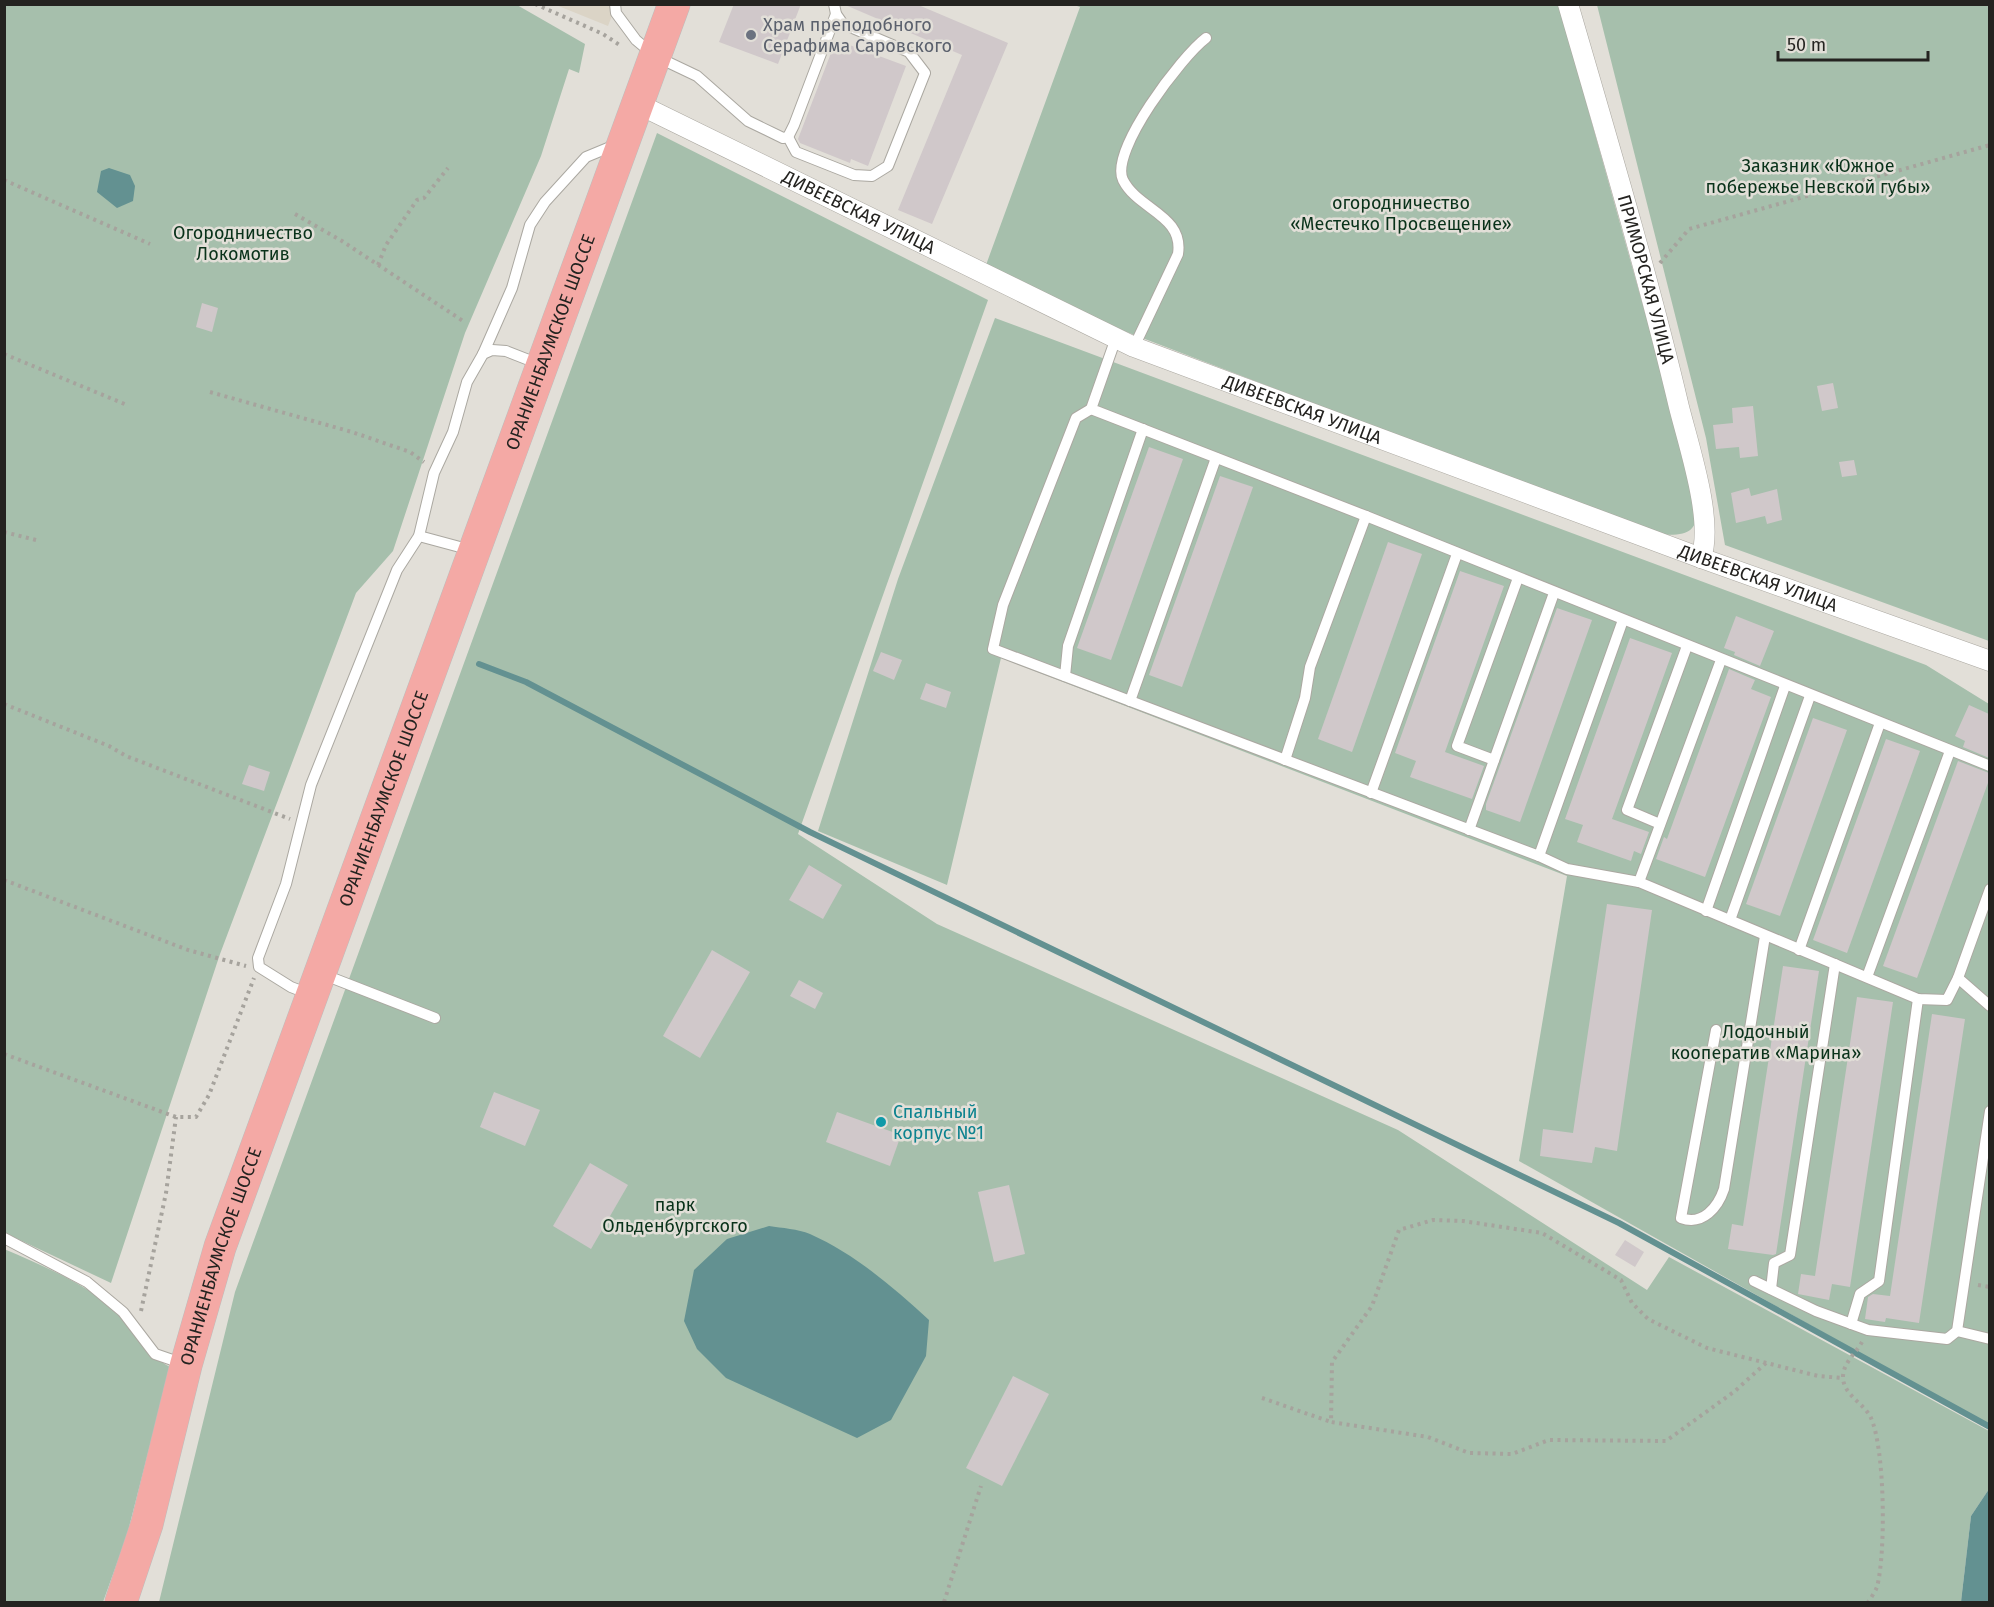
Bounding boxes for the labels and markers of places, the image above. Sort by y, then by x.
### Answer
place label: Храм преподобного Серафима Саровского [763,14,952,57]
marker: Храм преподобного Серафима Саровского [744,28,758,42]
place label: Спальный корпус №1 [893,1101,984,1144]
marker: Спальный корпус №1 [874,1115,888,1129]

